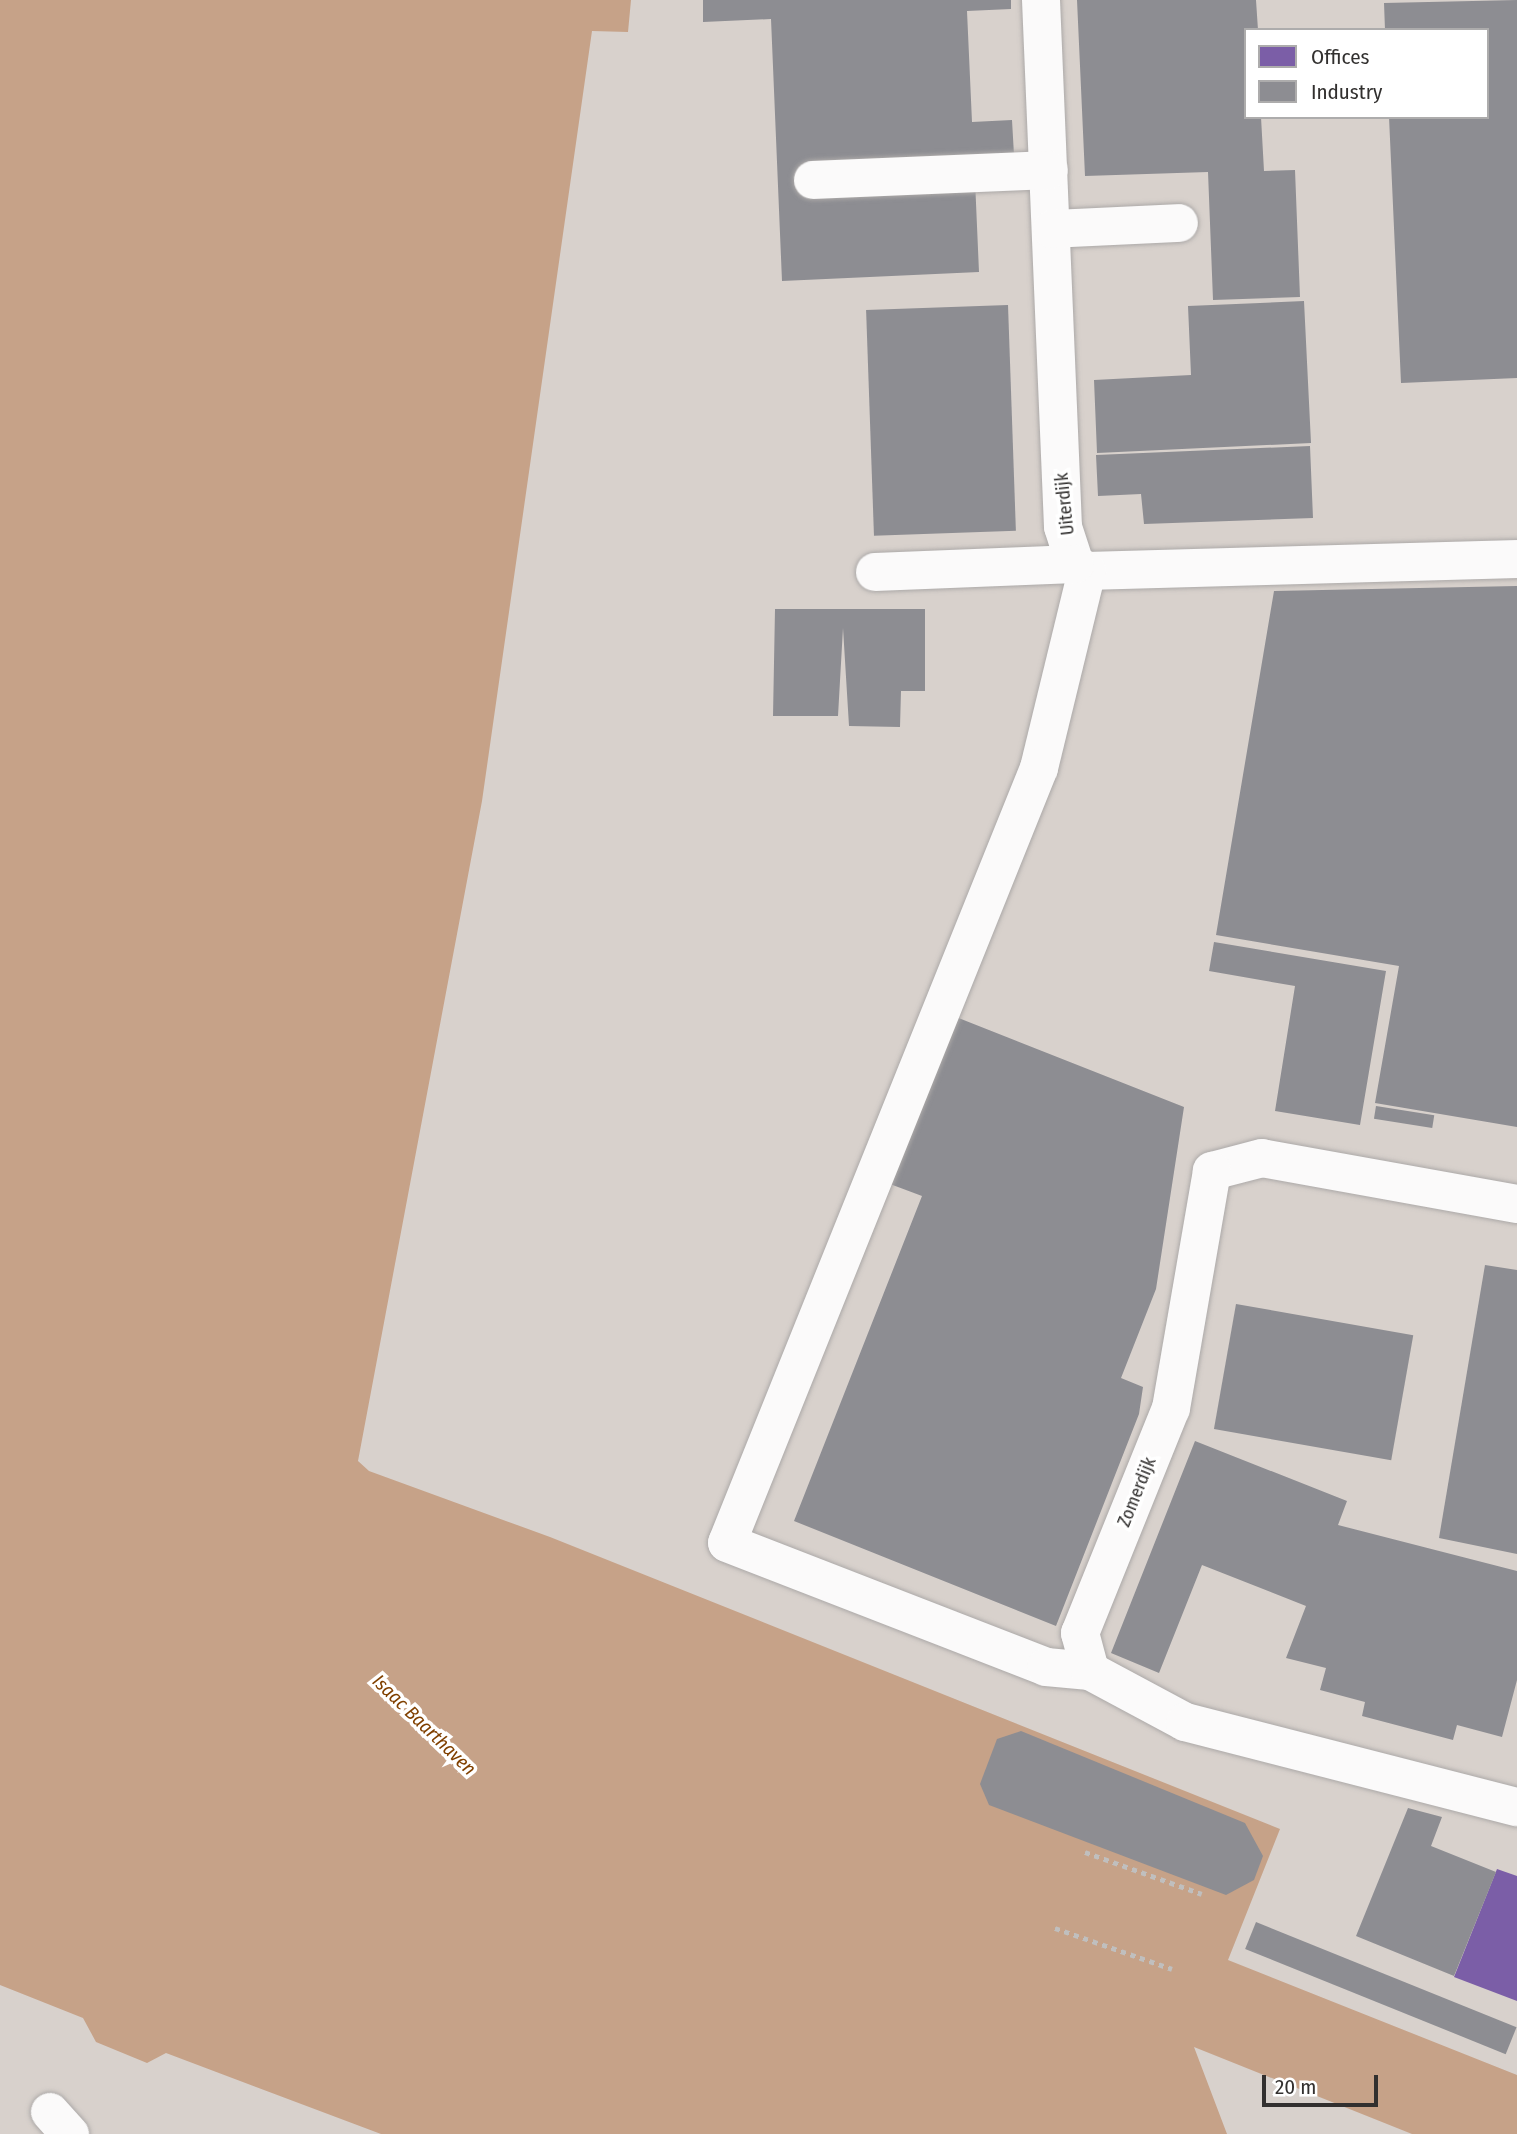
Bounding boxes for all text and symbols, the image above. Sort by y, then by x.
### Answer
legend [1244,28,1489,119]
text: Offices [1311,44,1370,70]
text: Industry [1311,79,1382,105]
street label: Uiterdijk [1051,472,1079,536]
street label: Zomerdijk [1113,1454,1161,1530]
water label: Isaac Baarthaven [367,1670,481,1780]
scale bar [1265,2060,1380,2104]
text: 20 m [1275,2074,1316,2100]

